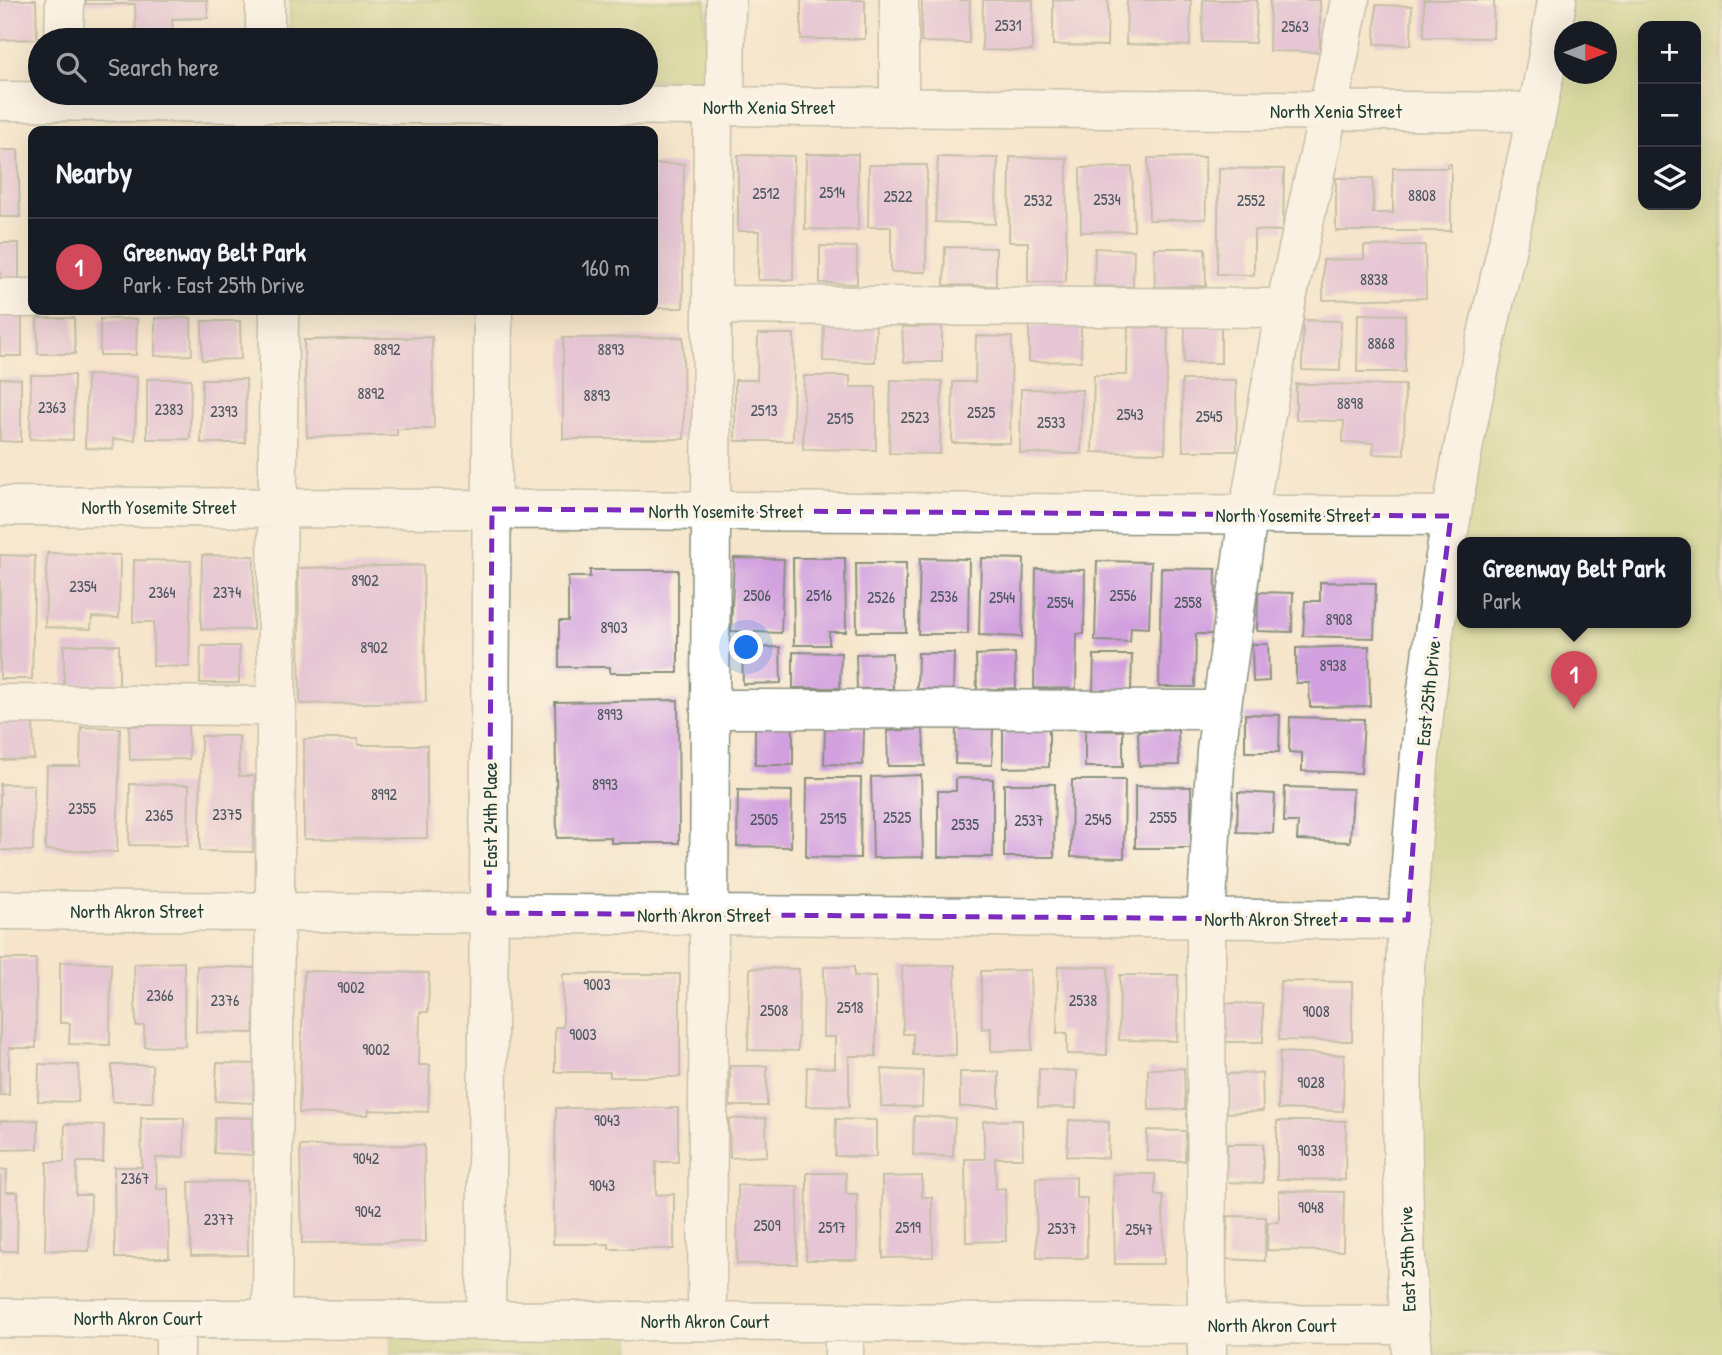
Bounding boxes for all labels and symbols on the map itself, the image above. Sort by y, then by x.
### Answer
house number: 2531 [994,14,1022,36]
house number: 2563 [1281,15,1309,37]
north arrow [1554,21,1617,84]
street label: North Xenia Street [703,94,835,120]
street label: North Xenia Street [1270,98,1402,124]
house number: 2514 [819,181,845,203]
house number: 2512 [752,182,780,204]
house number: 8808 [1408,184,1436,206]
house number: 2522 [883,185,913,207]
house number: 2534 [1093,188,1121,210]
house number: 2532 [1024,189,1053,211]
house number: 2552 [1237,189,1266,211]
house number: 8838 [1360,268,1388,290]
house number: 8868 [1367,332,1395,354]
house number: 8892 [373,338,401,360]
house number: 8893 [598,338,624,360]
house number: 8892 [357,382,385,404]
house number: 8893 [584,384,610,406]
house number: 8898 [1337,392,1363,414]
house number: 2363 [38,396,66,418]
house number: 2383 [155,398,183,420]
house number: 2513 [750,399,778,421]
house number: 2393 [210,400,238,422]
house number: 2525 [967,401,995,423]
house number: 2543 [1116,403,1144,425]
house number: 2545 [1195,405,1223,427]
house number: 2523 [901,406,929,428]
house number: 2515 [827,407,854,429]
house number: 2533 [1037,411,1065,433]
street label: North Yosemite Street [82,494,237,520]
street label: North Yosemite Street [649,498,804,524]
street label: North Yosemite Street [1216,502,1371,528]
house number: 8902 [351,569,379,591]
house number: 2354 [69,575,97,597]
house number: 2364 [148,581,176,603]
house number: 2374 [213,581,241,603]
house number: 2506 [743,584,771,606]
house number: 2516 [806,584,832,606]
house number: 2556 [1109,584,1137,606]
house number: 2536 [930,585,958,607]
house number: 2526 [867,586,895,608]
house number: 2544 [989,586,1015,608]
house number: 2554 [1046,591,1074,613]
house number: 2558 [1174,591,1202,613]
house number: 8908 [1326,608,1353,630]
house number: 8903 [600,616,628,638]
your location [729,630,763,664]
house number: 8902 [360,636,388,658]
street label: East 25th Drive [1410,639,1446,747]
pin: 1 [1551,651,1597,709]
house number: 8938 [1320,654,1347,676]
house number: 8993 [597,703,623,725]
street label: East 24th Place [477,762,503,868]
house number: 8993 [592,773,618,795]
house number: 8992 [371,783,398,805]
house number: 2355 [68,797,96,819]
house number: 2375 [212,803,242,825]
house number: 2365 [145,804,173,826]
house number: 2525 [883,806,911,828]
house number: 2555 [1149,806,1177,828]
house number: 2515 [820,807,847,829]
house number: 2505 [750,808,778,830]
house number: 2545 [1084,808,1112,830]
house number: 2537 [1014,809,1044,831]
house number: 2535 [951,813,979,835]
street label: North Akron Street [70,898,204,924]
street label: North Akron Street [637,902,771,928]
street label: North Akron Street [1204,906,1338,932]
house number: 9003 [583,973,611,995]
house number: 9002 [337,976,365,998]
house number: 2366 [146,984,174,1006]
house number: 2376 [211,989,239,1011]
house number: 2538 [1069,989,1097,1011]
house number: 2518 [837,996,864,1018]
house number: 2508 [760,999,788,1021]
house number: 9008 [1302,1000,1330,1022]
house number: 9003 [569,1023,597,1045]
house number: 9002 [362,1038,390,1060]
house number: 9028 [1297,1071,1325,1093]
house number: 9043 [594,1109,620,1131]
house number: 9038 [1297,1139,1325,1161]
house number: 9042 [353,1147,380,1169]
house number: 2367 [121,1167,150,1189]
house number: 9043 [589,1174,615,1196]
house number: 9048 [1298,1196,1324,1218]
house number: 9042 [355,1200,382,1222]
street label: East 25th Drive [1392,1205,1422,1312]
house number: 2377 [204,1208,234,1230]
house number: 2509 [753,1214,781,1236]
house number: 2517 [818,1216,846,1238]
house number: 2519 [895,1216,921,1238]
house number: 2537 [1047,1217,1077,1239]
house number: 2547 [1125,1218,1153,1240]
street label: North Akron Court [74,1305,203,1331]
street label: North Akron Court [641,1308,770,1334]
street label: North Akron Court [1208,1312,1337,1338]

